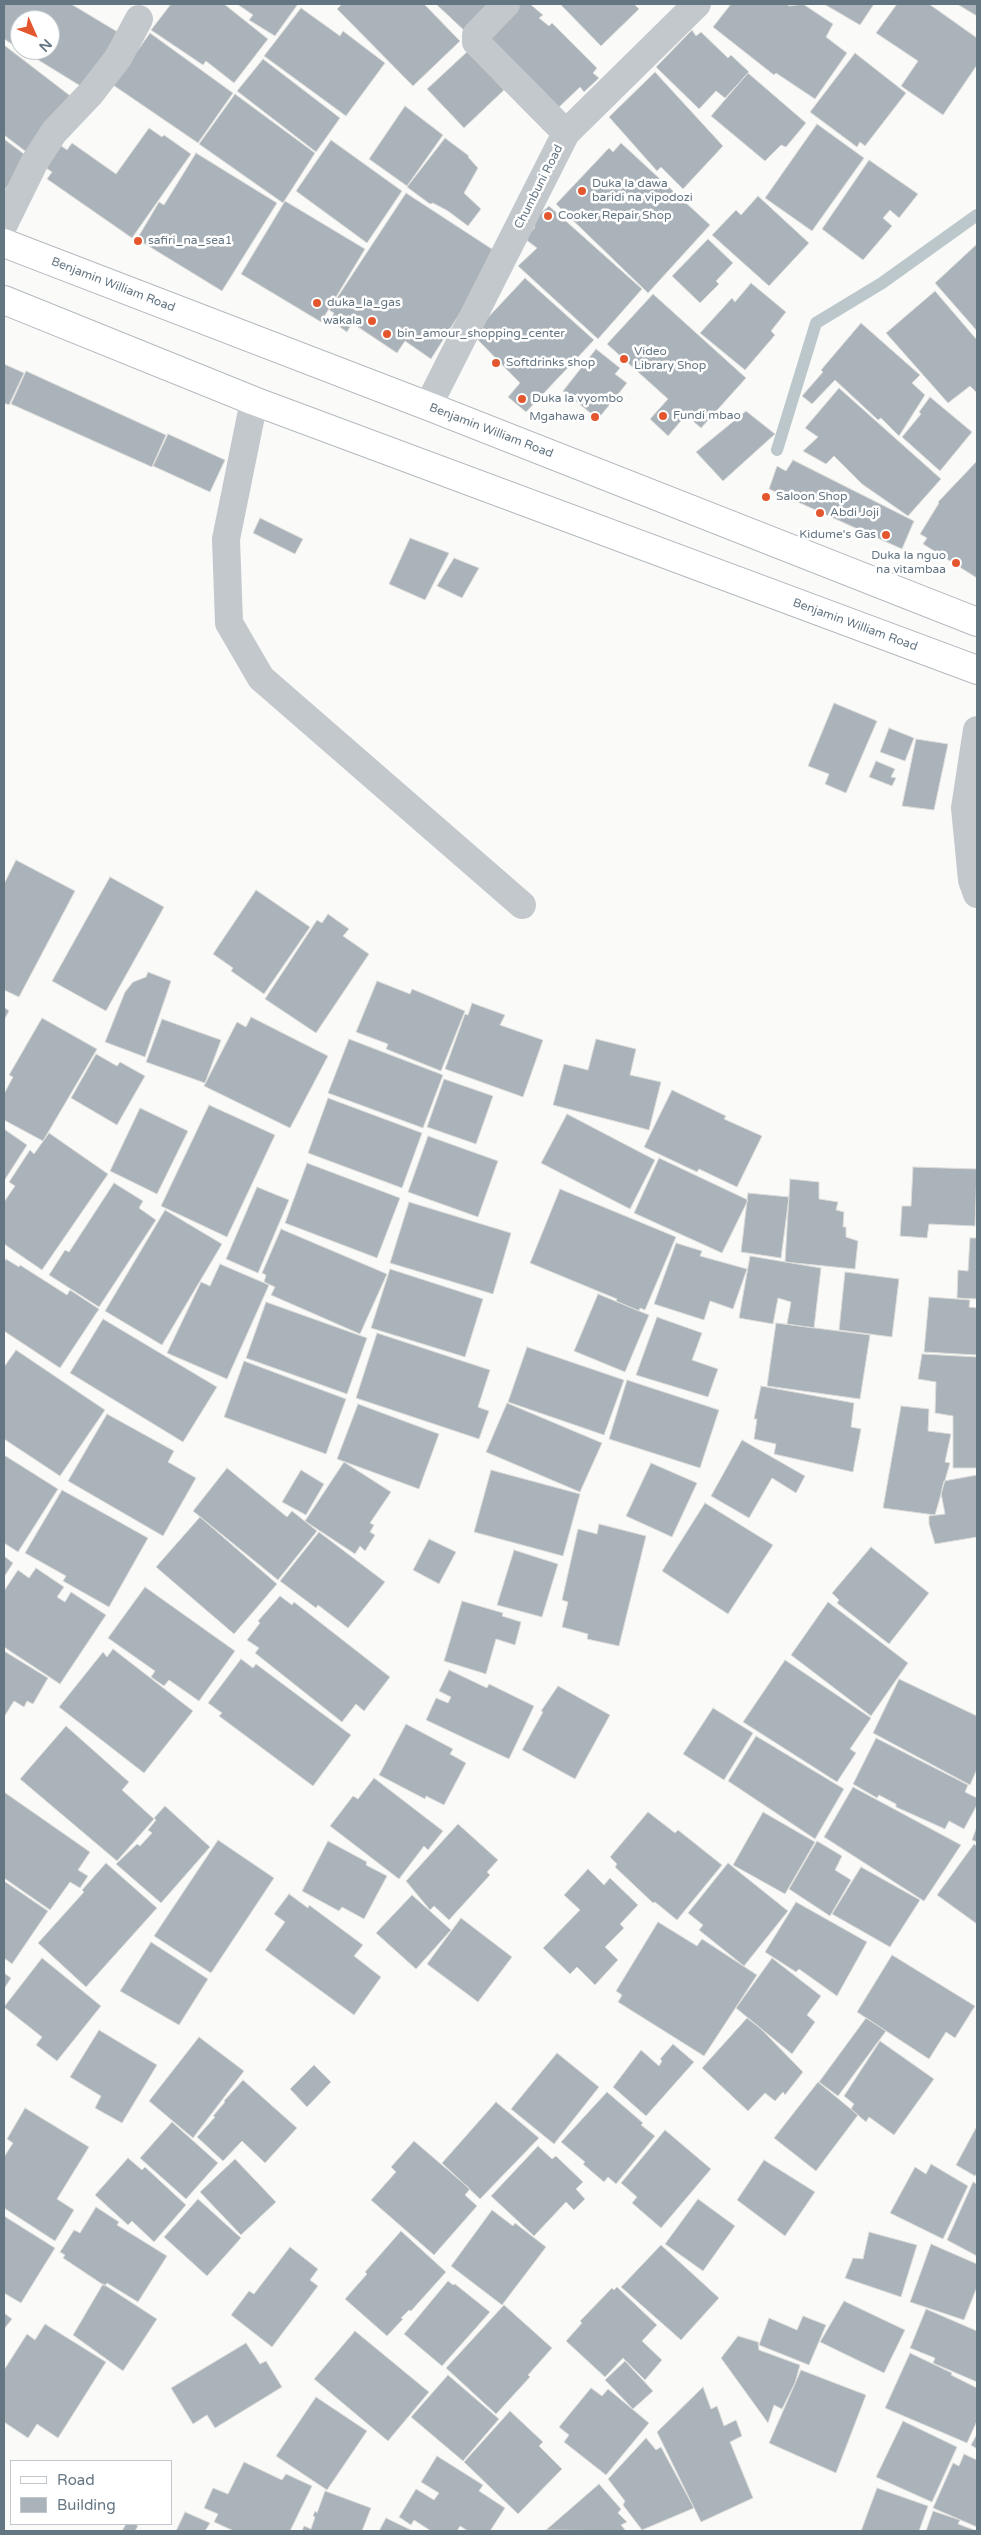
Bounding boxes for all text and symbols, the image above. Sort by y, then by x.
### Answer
north arrow [10,10,60,60]
text: N [35,35,55,55]
street label: Chumbuni Road [512,143,566,231]
place label: Duka la dawa baridi na vipodozi [592,177,693,205]
marker: Duka la dawa baridi na vipodozi [576,185,588,197]
place label: Cooker Repair Shop [558,209,672,223]
marker: Cooker Repair Shop [542,210,554,222]
place label: safiri_na_sea1 [148,234,232,248]
marker: safiri_na_sea1 [132,235,144,247]
street label: Benjamin William Road [49,255,177,315]
place label: duka_la_gas [327,296,401,310]
marker: duka_la_gas [311,297,323,309]
place label: wakala [323,314,362,328]
marker: wakala [366,315,378,327]
place label: bin_amour_shopping_center [397,327,565,341]
marker: bin_amour_shopping_center [381,328,393,340]
place label: Video Library Shop [634,345,706,373]
marker: Video Library Shop [618,353,630,365]
place label: Softdrinks shop [506,356,595,370]
marker: Softdrinks shop [490,357,502,369]
place label: Duka la vyombo [532,392,623,406]
marker: Duka la vyombo [516,393,528,405]
street label: Benjamin William Road [427,401,555,461]
place label: Fundi mbao [673,409,741,423]
place label: Mgahawa [529,410,585,424]
marker: Fundi mbao [657,410,669,422]
marker: Mgahawa [589,411,601,423]
place label: Saloon Shop [776,490,848,504]
marker: Saloon Shop [760,491,772,503]
place label: Abdi Joji [830,506,879,520]
marker: Abdi Joji [814,507,826,519]
place label: Kidume's Gas [799,528,876,542]
marker: Kidume's Gas [880,529,892,541]
place label: Duka la nguo na vitambaa [871,549,946,577]
marker: Duka la nguo na vitambaa [950,557,962,569]
street label: Benjamin William Road [791,596,919,654]
legend [10,2460,172,2525]
text: Road [57,2471,95,2489]
text: Building [57,2496,116,2514]

